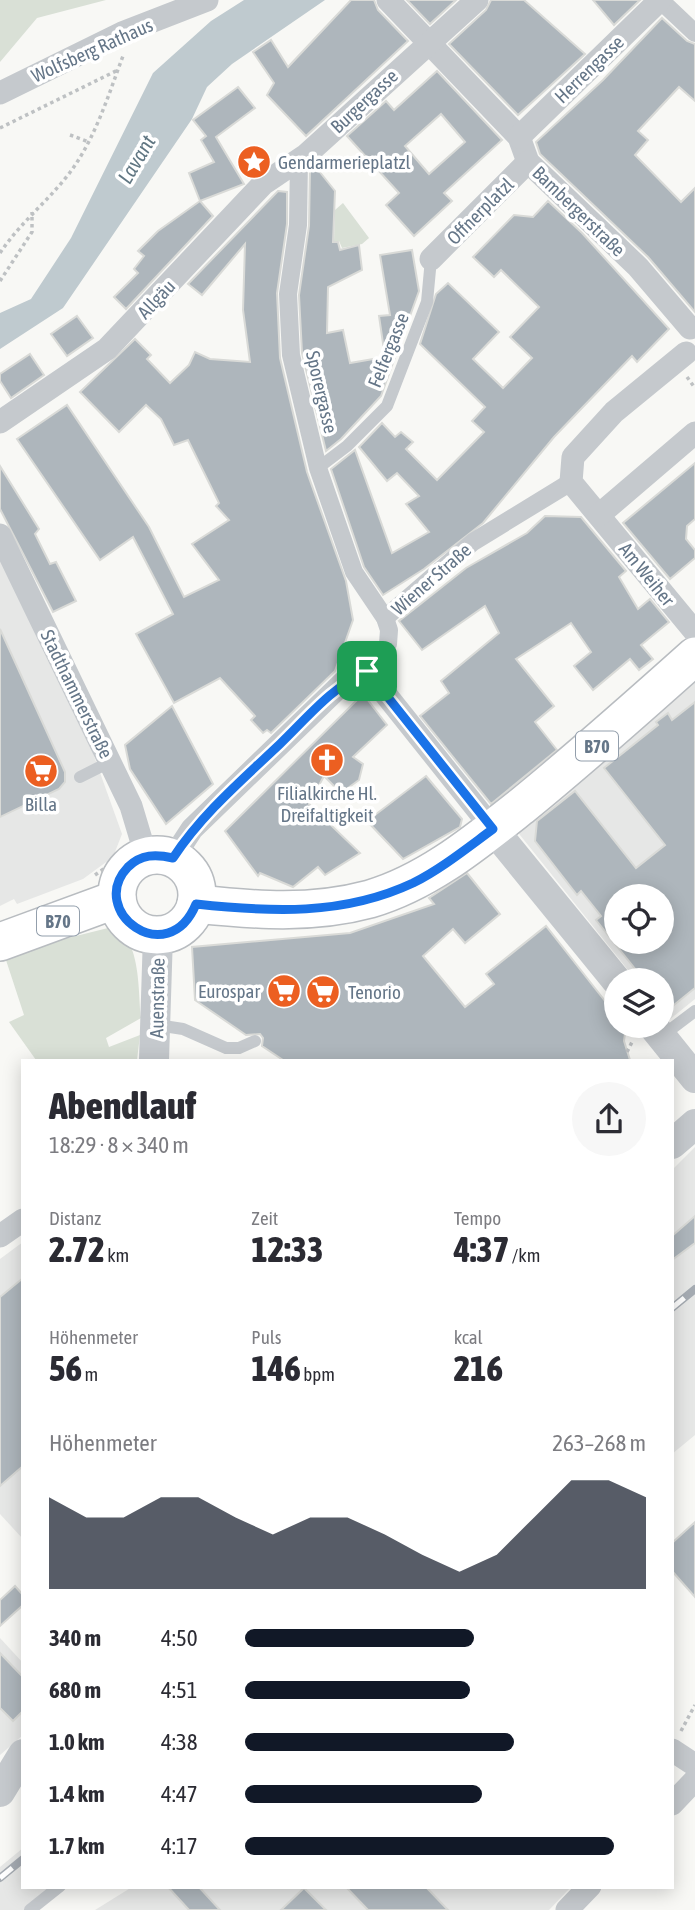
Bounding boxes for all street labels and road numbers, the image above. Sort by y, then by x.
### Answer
street label: Wolfsberg Rathaus [28,13,156,87]
street label: Herrengasse [550,31,628,107]
street label: Burgergasse [326,65,402,137]
street label: Bambergerstraße [528,161,630,261]
street label: Offnerplatzl [442,173,518,249]
street label: Allgäu [133,275,179,323]
street label: Felfergasse [363,309,413,391]
street label: Sporergasse [302,349,342,435]
street label: Am Weiher [615,538,679,610]
street label: Wiener Straße [387,539,475,619]
street label: Stadthammerstraße [36,626,118,762]
road number: B70 [576,732,618,760]
road number: B70 [37,906,79,936]
street label: Auenstraße [145,958,169,1038]

